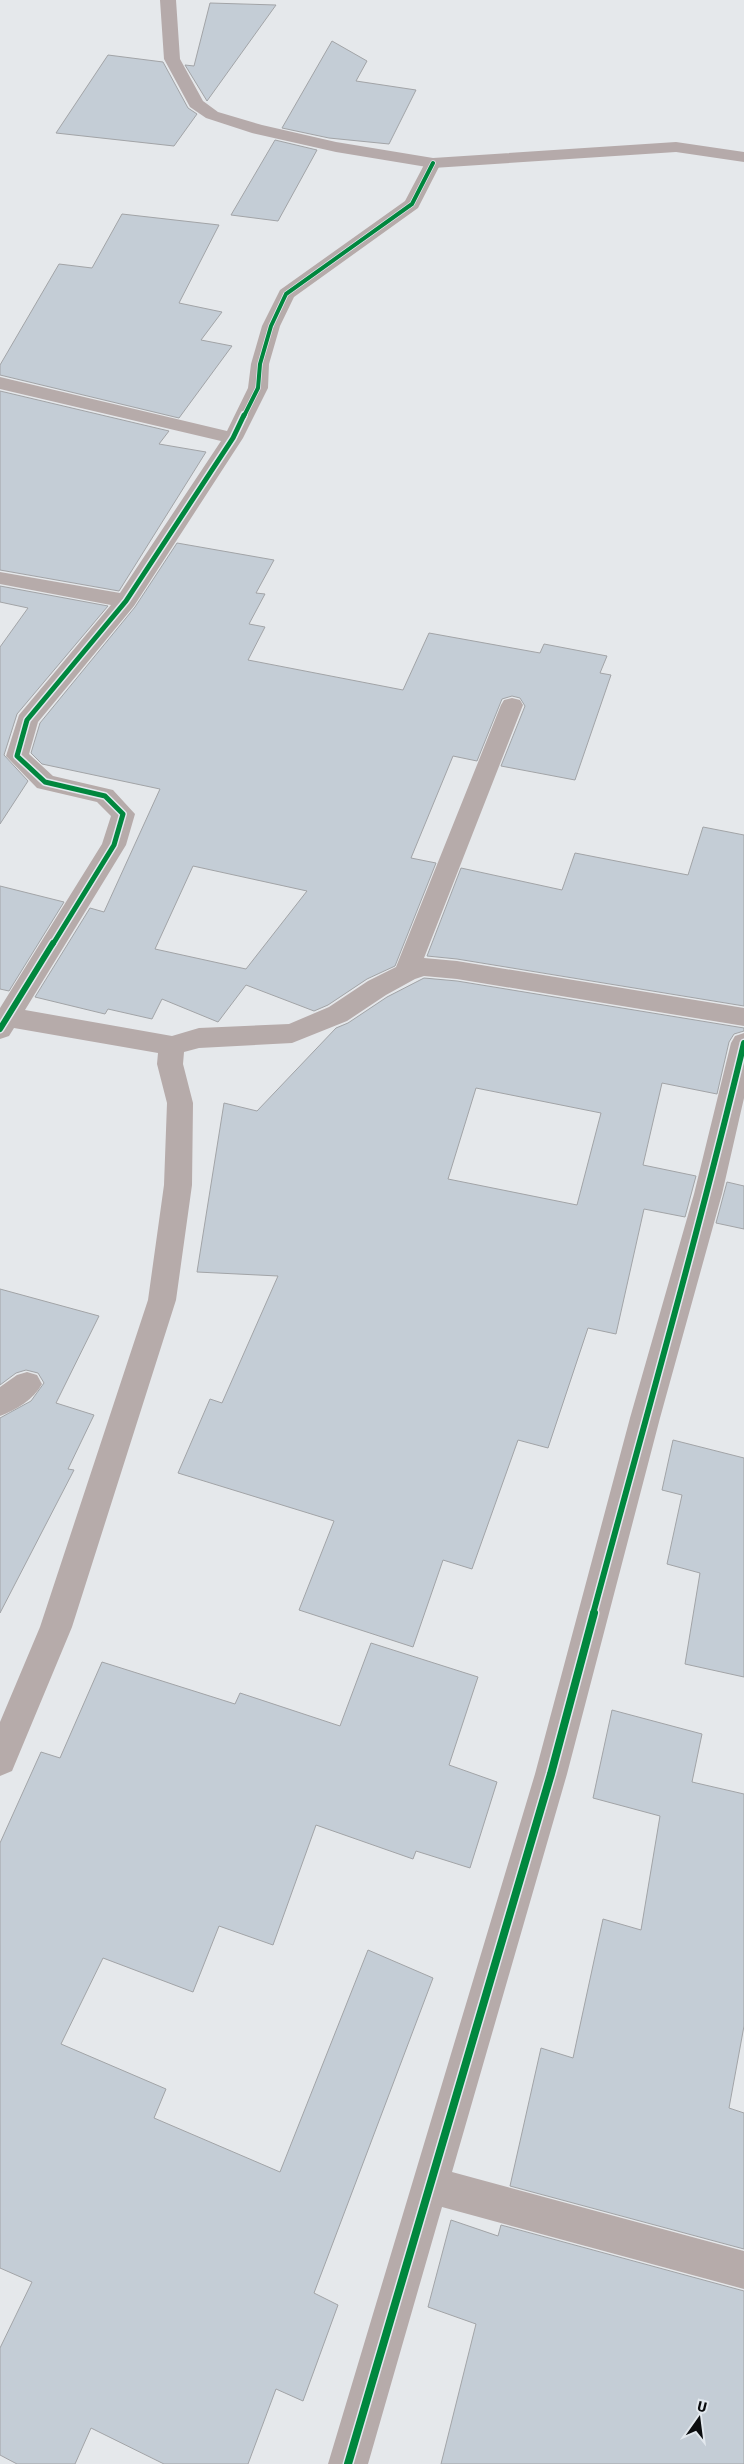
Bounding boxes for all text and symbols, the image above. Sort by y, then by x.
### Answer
north arrow [674,2394,724,2444]
text: U [696,2398,709,2416]

